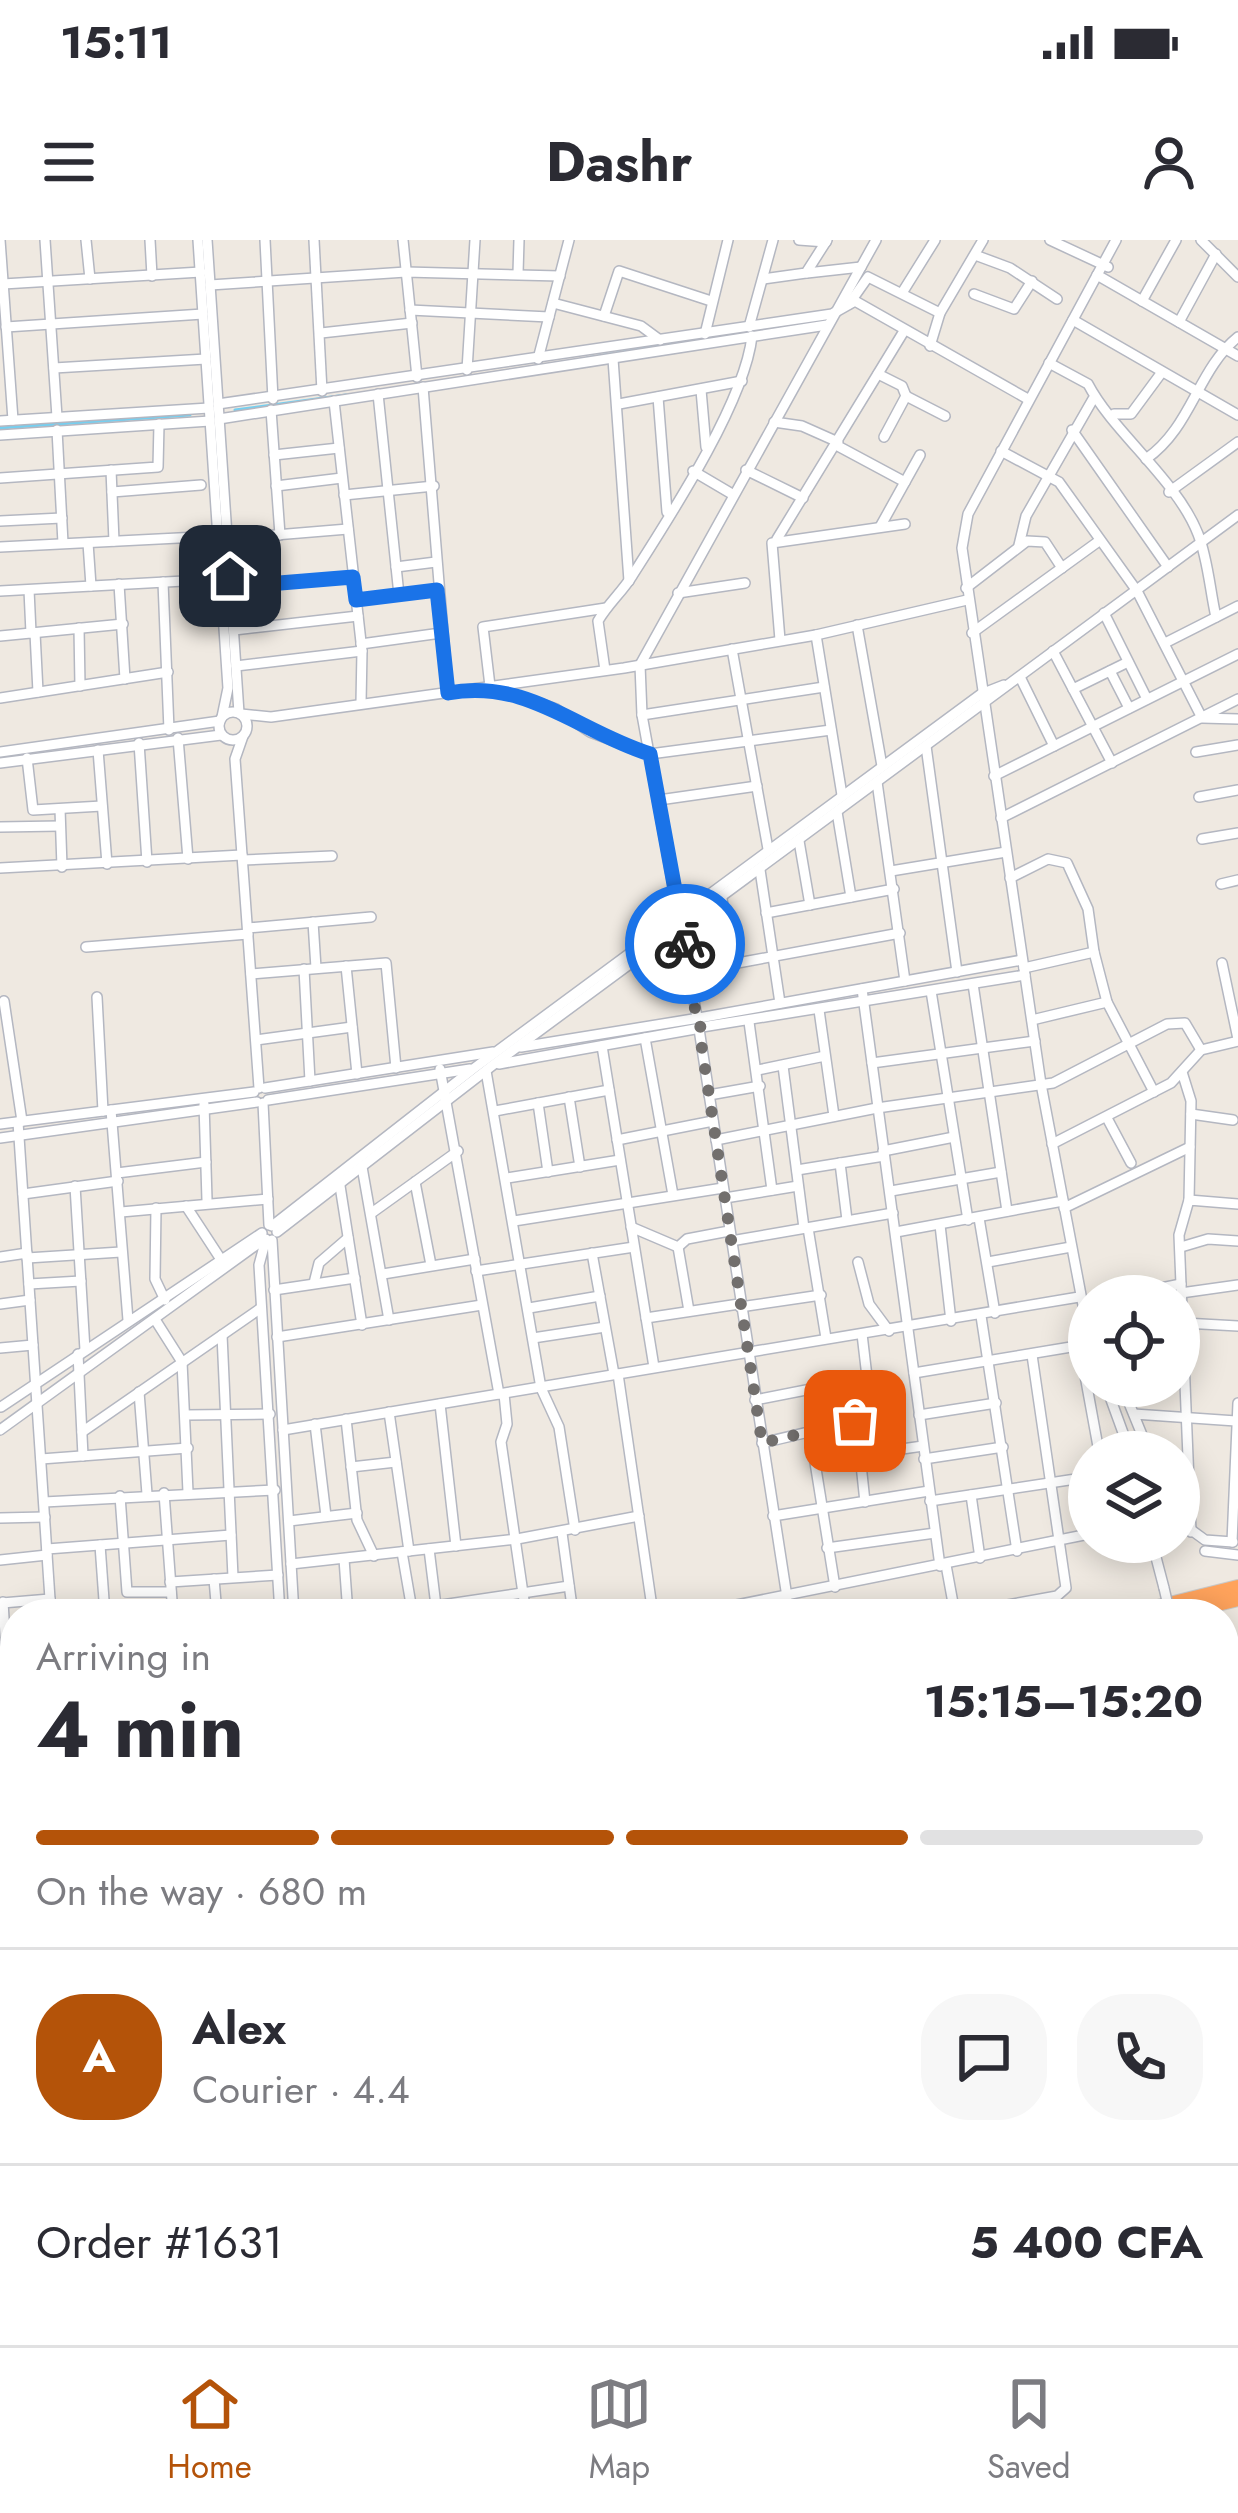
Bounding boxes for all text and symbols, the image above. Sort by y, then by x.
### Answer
text: 15:11 [60,10,172,75]
text: Dashr [546,123,692,201]
icon: menu [36,129,102,195]
icon: person [1136,129,1202,195]
pin [179,525,281,627]
icon: home [197,543,263,609]
courier [625,884,745,1004]
icon: bike [652,911,718,977]
map controls [1068,1275,1200,1563]
button: locate [1068,1275,1200,1407]
pin [804,1370,906,1472]
icon: bag [822,1388,888,1454]
button: layers [1068,1431,1200,1563]
text: Arriving in [36,1628,211,1685]
text: 15:15–15:20 [924,1669,1203,1734]
text: 4 min [36,1674,244,1786]
text: On the way · 680 m [36,1863,367,1920]
button: chat [921,1994,1047,2120]
button: phone [1077,1994,1203,2120]
text: Alex [192,1996,286,2061]
text: A [82,2024,116,2089]
text: Courier · 4.4 [192,2061,410,2118]
text: Order #1631 [36,2210,283,2275]
text: 5 400 CFA [970,2210,1203,2275]
tab: Home [167,2371,252,2490]
tab: Map [586,2371,652,2490]
tab: Saved [987,2371,1071,2490]

